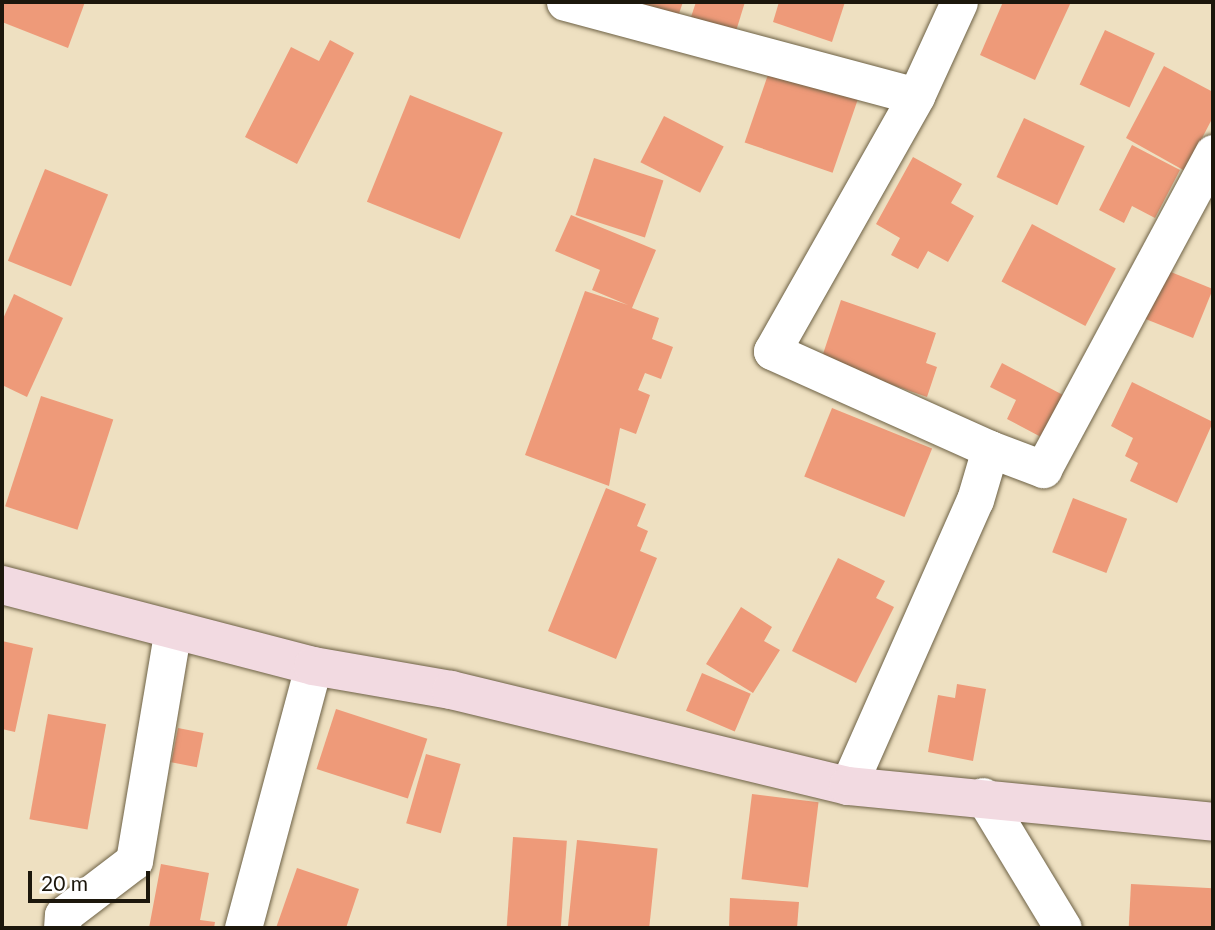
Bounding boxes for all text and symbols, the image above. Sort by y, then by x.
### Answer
scale bar [32,856,154,900]
text: 20 m [41,870,88,895]

